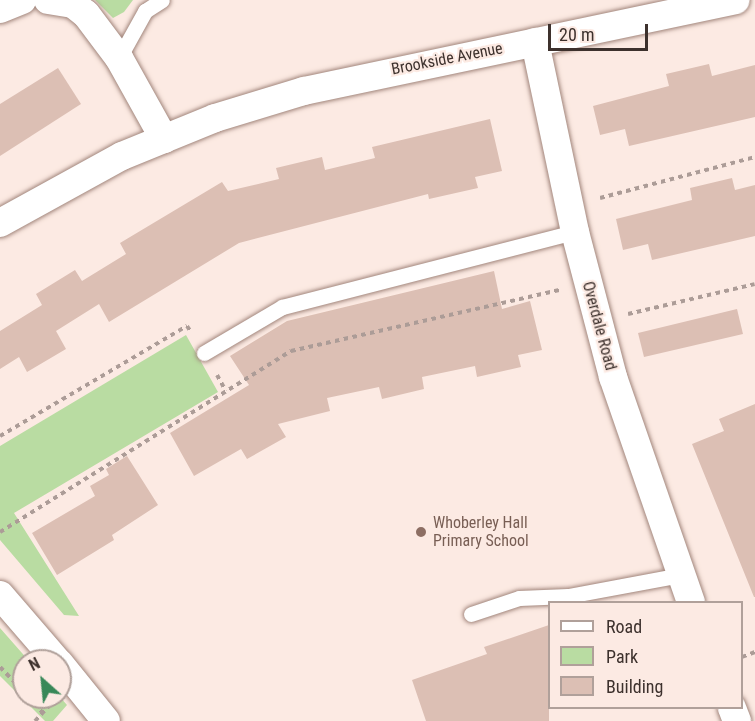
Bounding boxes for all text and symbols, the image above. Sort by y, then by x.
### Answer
scale bar [551,12,652,50]
text: 20 m [559,24,594,45]
street label: Brookside Avenue [390,39,504,79]
street label: Overdale Road [578,279,620,373]
place label: Whoberley Hall Primary School [433,513,529,551]
marker: Whoberley Hall Primary School [414,525,428,539]
legend [548,601,743,709]
text: Road [606,616,642,637]
text: Park [606,646,638,667]
north arrow [12,649,72,709]
text: N [26,654,43,675]
text: Building [606,676,663,697]

